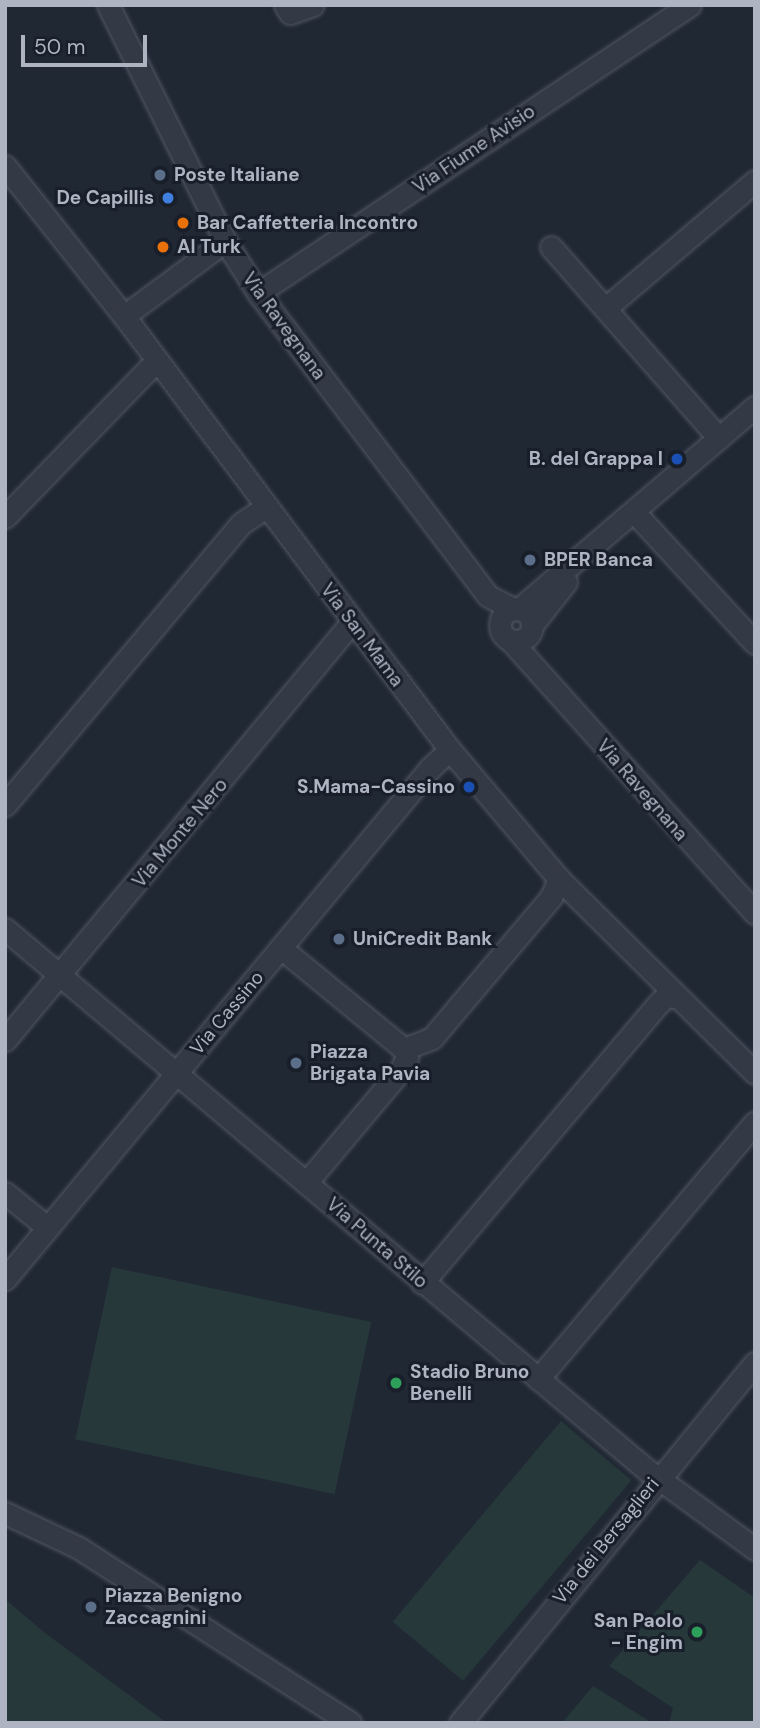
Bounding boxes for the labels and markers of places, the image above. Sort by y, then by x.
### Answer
place label: Poste Italiane [174,164,300,186]
marker: Poste Italiane [152,167,168,183]
place label: De Capillis [56,187,154,209]
marker: De Capillis [160,190,176,206]
place label: Bar Caffetteria Incontro [197,212,418,234]
marker: Bar Caffetteria Incontro [175,215,191,231]
place label: Al Turk [177,236,241,258]
marker: Al Turk [155,239,171,255]
place label: B. del Grappa I [529,448,663,470]
marker: B. del Grappa I [669,451,685,467]
place label: BPER Banca [544,549,653,571]
marker: BPER Banca [522,552,538,568]
place label: S.Mama-Cassino [297,776,455,798]
marker: S.Mama-Cassino [461,779,477,795]
place label: UniCredit Bank [353,928,492,950]
marker: UniCredit Bank [331,931,347,947]
place label: Piazza Brigata Pavia [310,1041,430,1085]
marker: Piazza Brigata Pavia [288,1055,304,1071]
place label: Stadio Bruno Benelli [410,1361,529,1405]
marker: Stadio Bruno Benelli [388,1375,404,1391]
place label: Piazza Benigno Zaccagnini [105,1585,242,1629]
marker: Piazza Benigno Zaccagnini [83,1599,99,1615]
place label: San Paolo - Engim [594,1610,683,1654]
marker: San Paolo - Engim [689,1624,705,1640]

